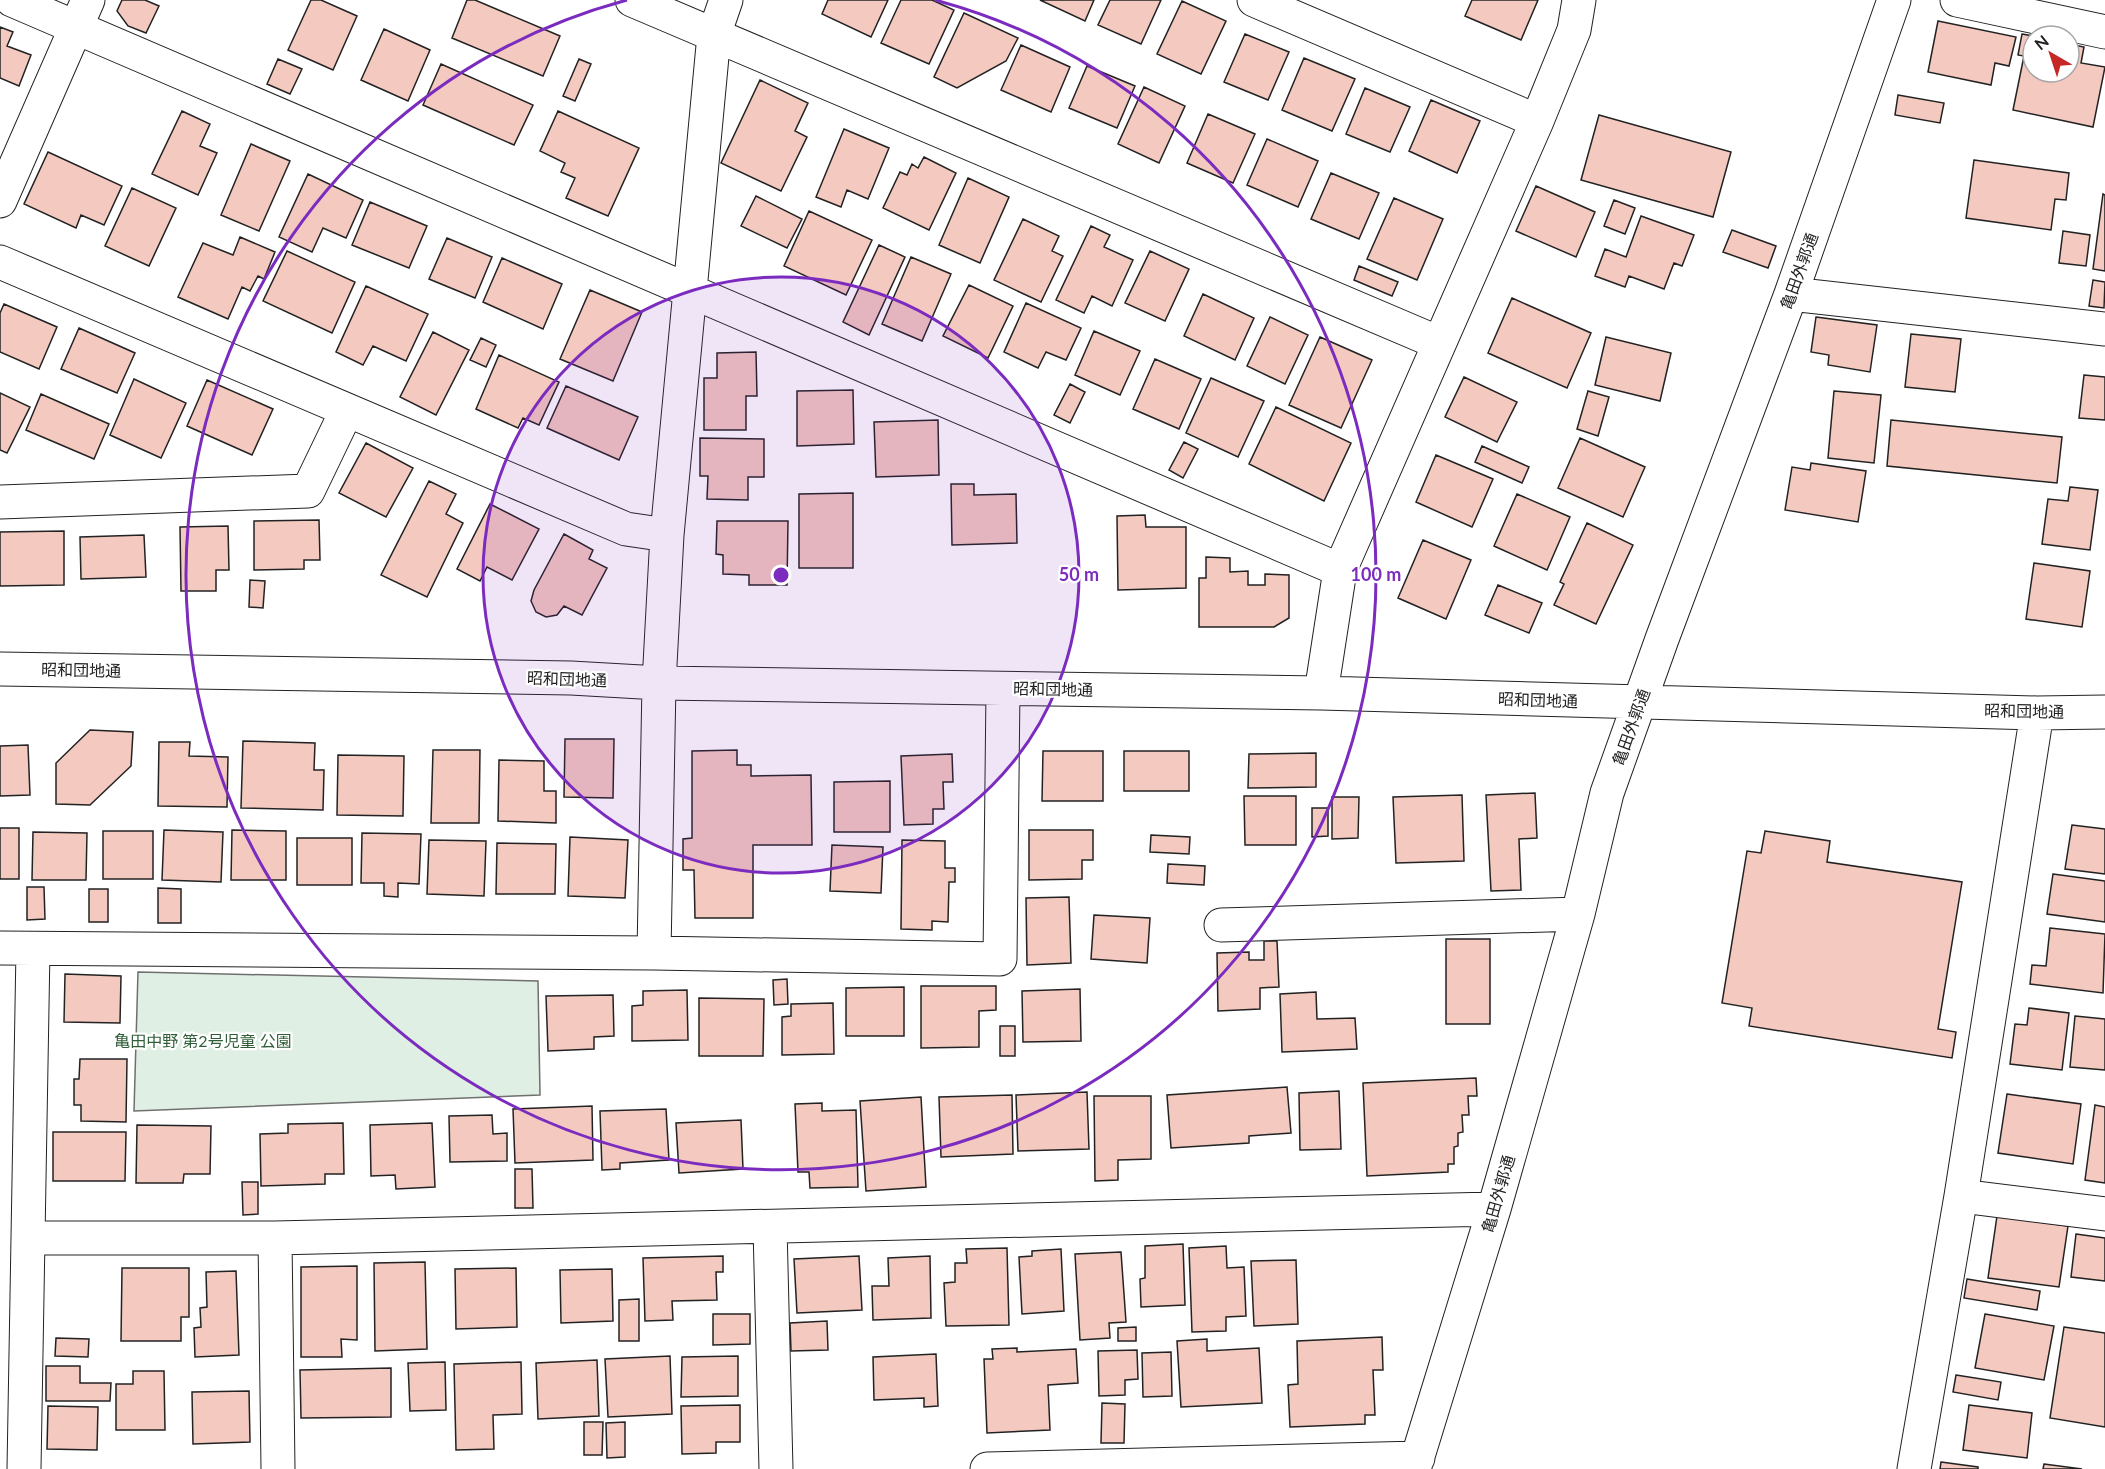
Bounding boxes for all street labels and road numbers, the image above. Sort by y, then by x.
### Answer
street label: 亀田外郭通 [1776,230,1821,312]
street label: 昭和団地通 [41,659,121,680]
street label: 昭和団地通 [527,668,607,689]
street label: 昭和団地通 [1013,678,1093,699]
street label: 亀田外郭通 [1608,686,1653,768]
street label: 昭和団地通 [1498,689,1578,710]
street label: 昭和団地通 [1984,700,2064,721]
street label: 亀田外郭通 [1477,1153,1518,1235]

